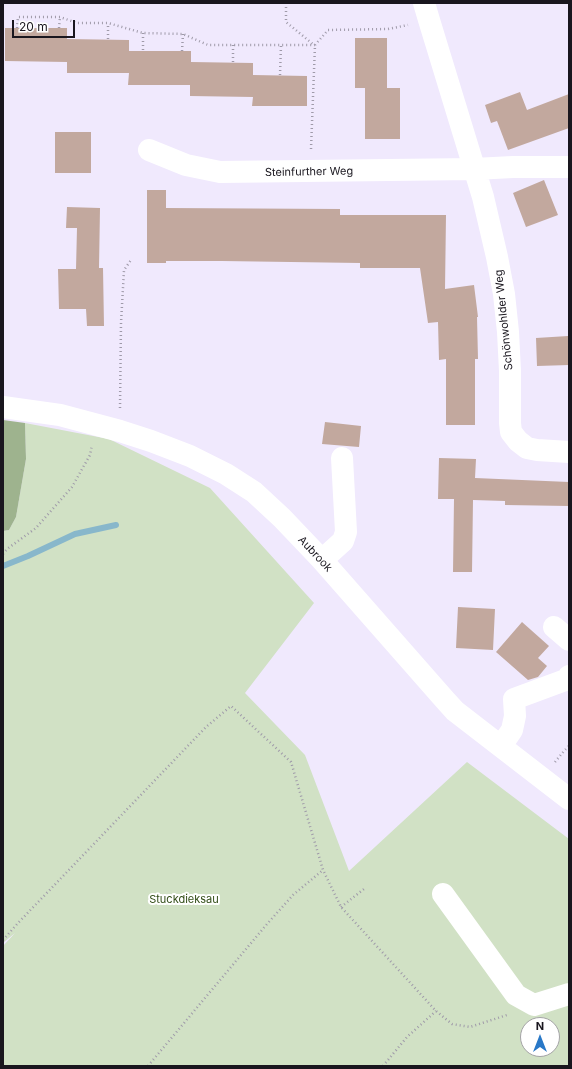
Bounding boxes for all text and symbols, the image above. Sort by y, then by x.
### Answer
scale bar [14,12,77,38]
text: 20 m [19,19,48,34]
street label: Steinfurther Weg [265,165,353,179]
street label: Schönwohlder Weg [492,269,516,371]
street label: Aubrook [295,533,335,575]
park label: Stuckdieksau [149,893,219,907]
north arrow [520,1017,560,1057]
text: N [536,1019,544,1033]

